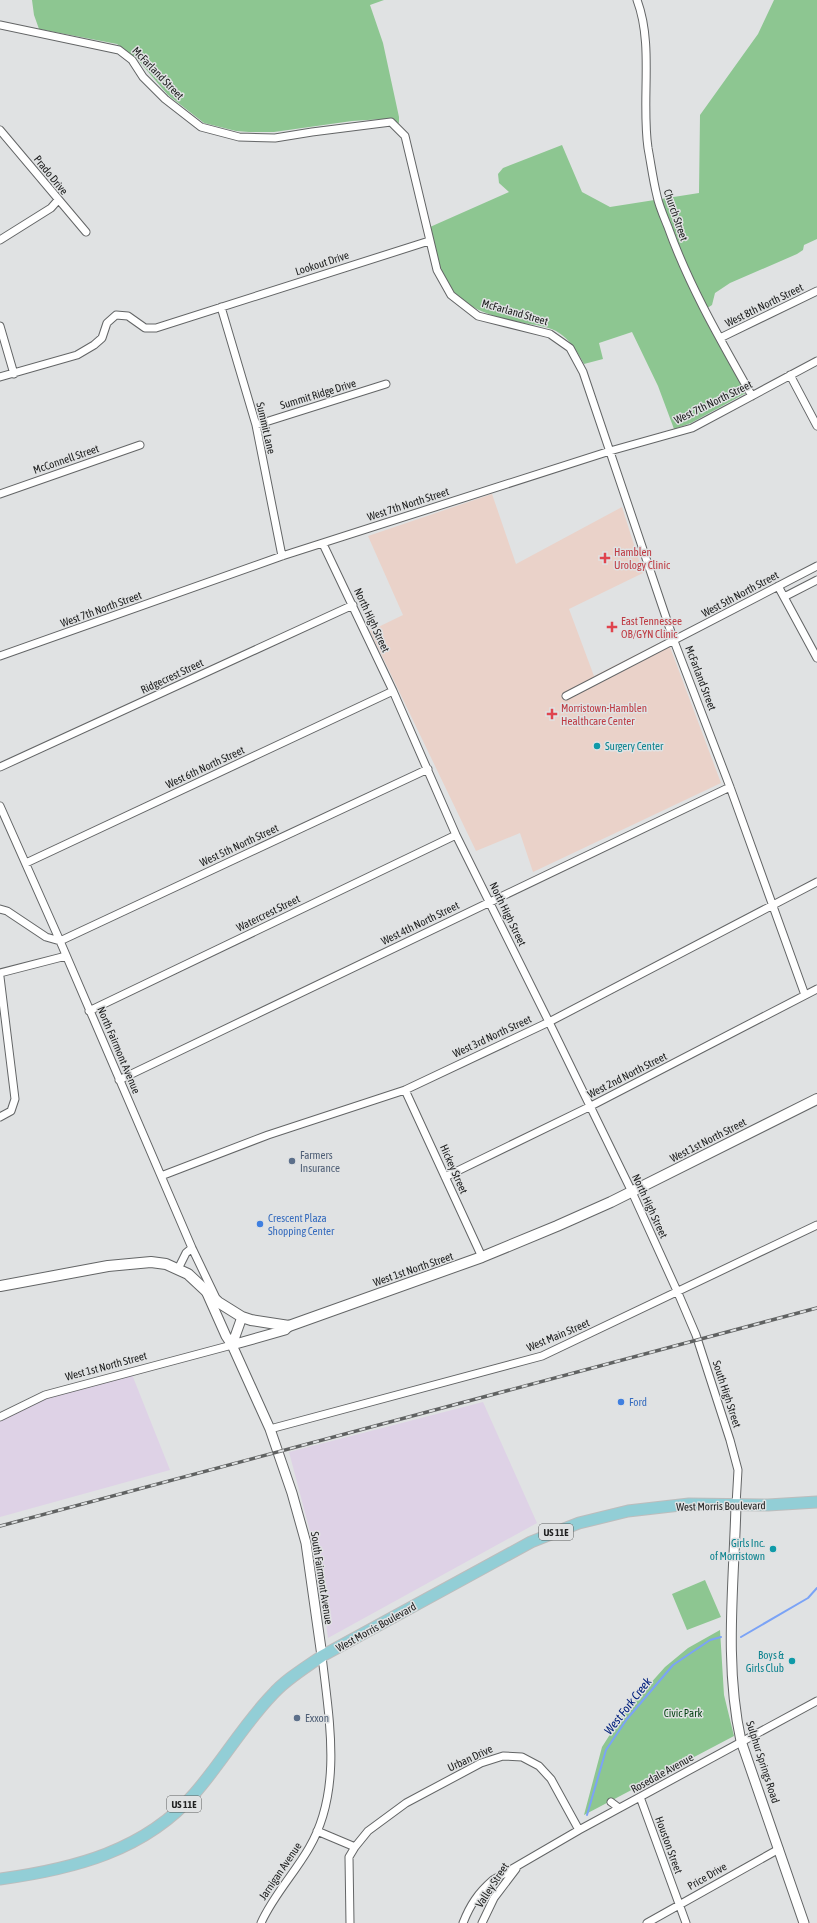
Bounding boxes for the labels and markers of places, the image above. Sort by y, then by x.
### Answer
place label: Hamblen Urology Clinic [614,546,671,571]
marker: Hamblen Urology Clinic [599,552,611,564]
place label: East Tennessee OB/GYN Clinic [621,615,682,640]
marker: East Tennessee OB/GYN Clinic [606,621,618,633]
place label: Morristown-Hamblen Healthcare Center [561,702,647,727]
marker: Morristown-Hamblen Healthcare Center [546,708,558,720]
place label: Surgery Center [605,740,664,752]
marker: Surgery Center [592,741,602,751]
place label: Farmers Insurance [300,1149,340,1174]
marker: Farmers Insurance [287,1156,297,1166]
place label: Crescent Plaza Shopping Center [268,1212,335,1237]
marker: Crescent Plaza Shopping Center [255,1219,265,1229]
place label: Ford [629,1396,647,1408]
marker: Ford [616,1397,626,1407]
place label: Girls Inc. of Morristown [710,1537,765,1562]
marker: Girls Inc. of Morristown [768,1544,778,1554]
place label: Boys & Girls Club [746,1649,784,1674]
marker: Boys & Girls Club [787,1656,797,1666]
place label: Exxon [305,1712,329,1724]
marker: Exxon [292,1713,302,1723]

